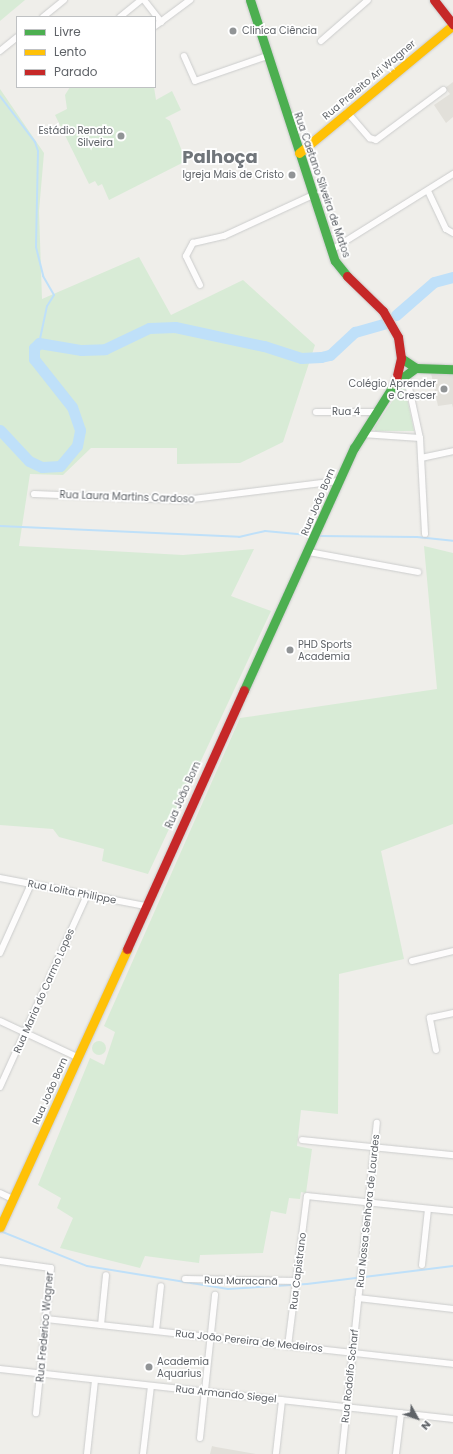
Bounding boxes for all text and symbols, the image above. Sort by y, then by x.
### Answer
legend [16,16,156,88]
text: Livre [54,23,81,40]
marker: Cliníca Ciência [227,25,239,37]
place label: Cliníca Ciência [242,25,317,37]
street label: Rua Prefeito Ari Wagner [320,38,418,122]
text: Lento [54,43,86,60]
text: Parado [54,63,97,80]
street label: Rua Caetano Silveira de Matos [291,111,353,259]
place label: Estádio Renato Silveira [38,124,113,148]
marker: Estádio Renato Silveira [116,131,126,141]
district label: Palhoça [182,146,258,168]
place label: Igreja Mais de Cristo [182,169,284,181]
marker: Igreja Mais de Cristo [287,170,297,180]
place label: Colégio Aprender e Crescer [348,377,436,400]
marker: Colégio Aprender e Crescer [439,384,449,394]
street label: Rua 4 [332,406,360,418]
street label: Rua João Born [298,466,338,538]
street label: Rua Laura Martins Cardoso [59,489,195,505]
place label: PHD Sports Academia [298,638,352,662]
marker: PHD Sports Academia [285,645,295,655]
street label: Rua João Born [163,760,203,830]
street label: Rua Lolita Philippe [27,878,117,906]
street label: Rua Maria do Carmo Lopes [11,927,77,1055]
street label: Rua João Born [30,1056,70,1126]
street label: Rua Nossa Senhora de Lourdes [354,1134,382,1288]
street label: Rua Capistrano [287,1232,309,1310]
street label: Rua Frederico Wagner [34,1271,56,1383]
street label: Rua Maracanã [204,1274,278,1288]
street label: Rua João Pereira de Medeiros [175,1327,323,1355]
street label: Rua Rodolfo Scharf [339,1328,361,1424]
place label: Academia Aquarius [157,1355,209,1378]
marker: Academia Aquarius [144,1362,154,1372]
street label: Rua Armando Siegel [175,1383,277,1405]
north arrow [397,1398,437,1438]
text: N [417,1417,435,1434]

